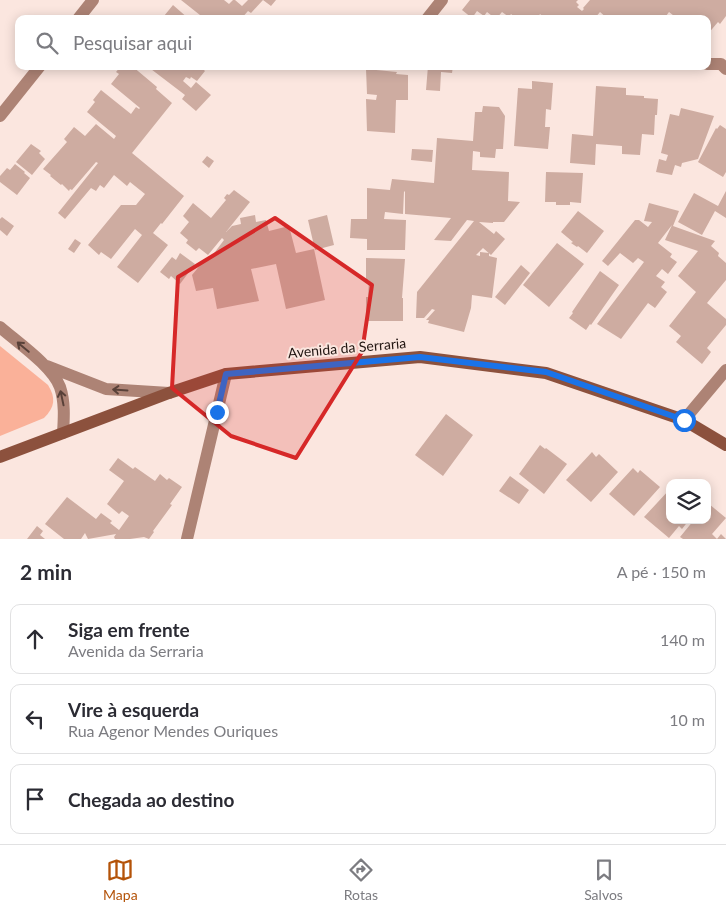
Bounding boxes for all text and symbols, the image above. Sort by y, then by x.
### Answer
search box [15,15,711,70]
icon: search [33,29,61,57]
text: Pesquisar aqui [73,31,192,54]
street label: Avenida da Serraria [287,334,407,361]
one-way arrow [17,341,30,352]
one-way arrow [112,385,128,394]
one-way arrow [57,390,66,406]
route end [206,401,229,424]
route start [673,409,696,432]
map controls [666,479,711,524]
button: layers [666,479,711,524]
text: 2 min [20,559,72,584]
text: A pé · 150 m [617,562,706,581]
text: Siga em frente [68,618,190,641]
icon: ahead [21,625,49,653]
text: 140 m [660,630,705,649]
text: Avenida da Serraria [68,641,204,660]
text: Vire à esquerda [68,698,199,721]
icon: left [21,705,49,733]
text: 10 m [669,710,705,729]
text: Rua Agenor Mendes Ouriques [68,721,278,740]
icon: arrive [21,785,49,813]
text: Chegada ao destino [68,788,234,811]
tab: Mapa [103,856,138,903]
tab: Rotas [344,856,378,903]
tab: Salvos [584,856,623,903]

